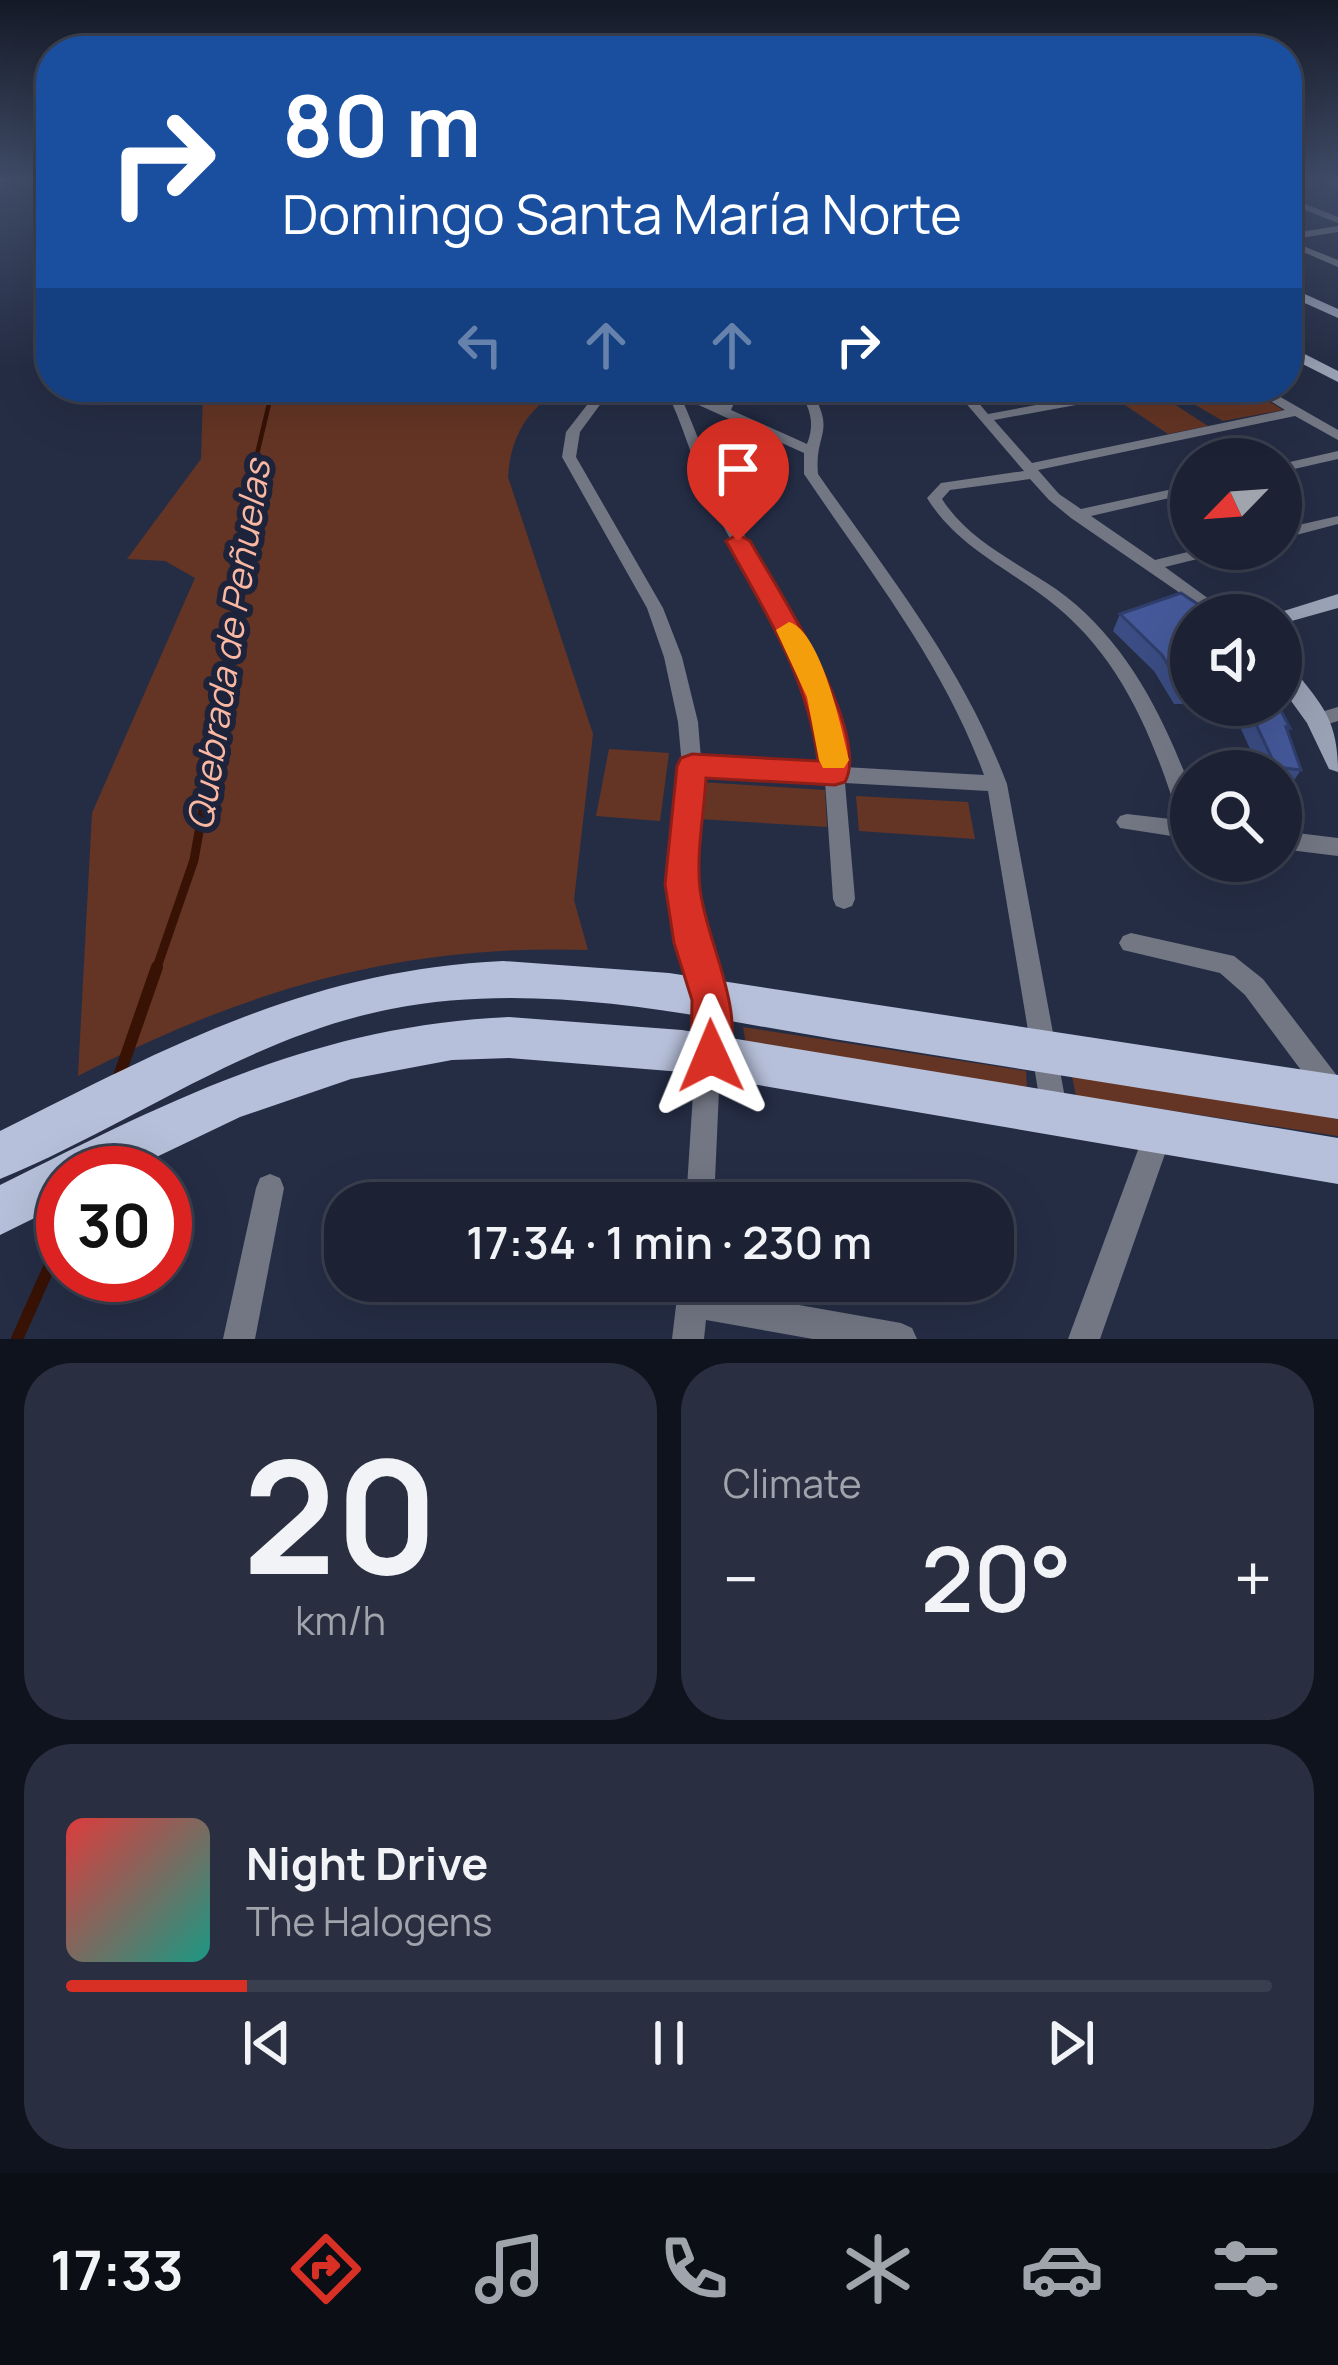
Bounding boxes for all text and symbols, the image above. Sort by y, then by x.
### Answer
text: 80 m [282,67,481,182]
icon: right [84,84,240,240]
text: Domingo Santa María Norte [282,176,962,250]
icon: left [447,312,513,378]
icon: ahead [573,312,639,378]
icon: ahead [699,312,765,378]
icon: right [825,312,891,378]
pin [687,418,789,541]
icon: arrive [705,436,771,502]
north arrow [1170,438,1302,570]
map controls [1170,438,1302,882]
water label: Quebrada de Peñuelas [175,453,282,833]
button: sound [1170,594,1302,726]
button: search [1170,750,1302,882]
position arrow [648,993,774,1119]
speed limit sign: 30 [36,1146,192,1302]
text: 17:34 · 1 min · 230 m [466,1211,872,1273]
text: 20 [243,1408,438,1621]
text: Climate [723,1456,862,1510]
text: 20° [921,1516,1072,1639]
text: − [723,1533,759,1623]
text: + [1234,1533,1272,1623]
text: km/h [295,1593,386,1647]
text: Night Drive [246,1832,488,1894]
text: The Halogens [246,1894,493,1948]
icon: previous [234,2010,300,2076]
icon: pause [636,2010,702,2076]
icon: next [1038,2010,1104,2076]
icon: directions [284,2227,368,2311]
icon: music [468,2227,552,2311]
icon: phone [652,2227,736,2311]
icon: climate [836,2227,920,2311]
icon: car [1020,2227,1104,2311]
icon: filters [1204,2227,1288,2311]
text: 17:33 [50,2232,184,2306]

